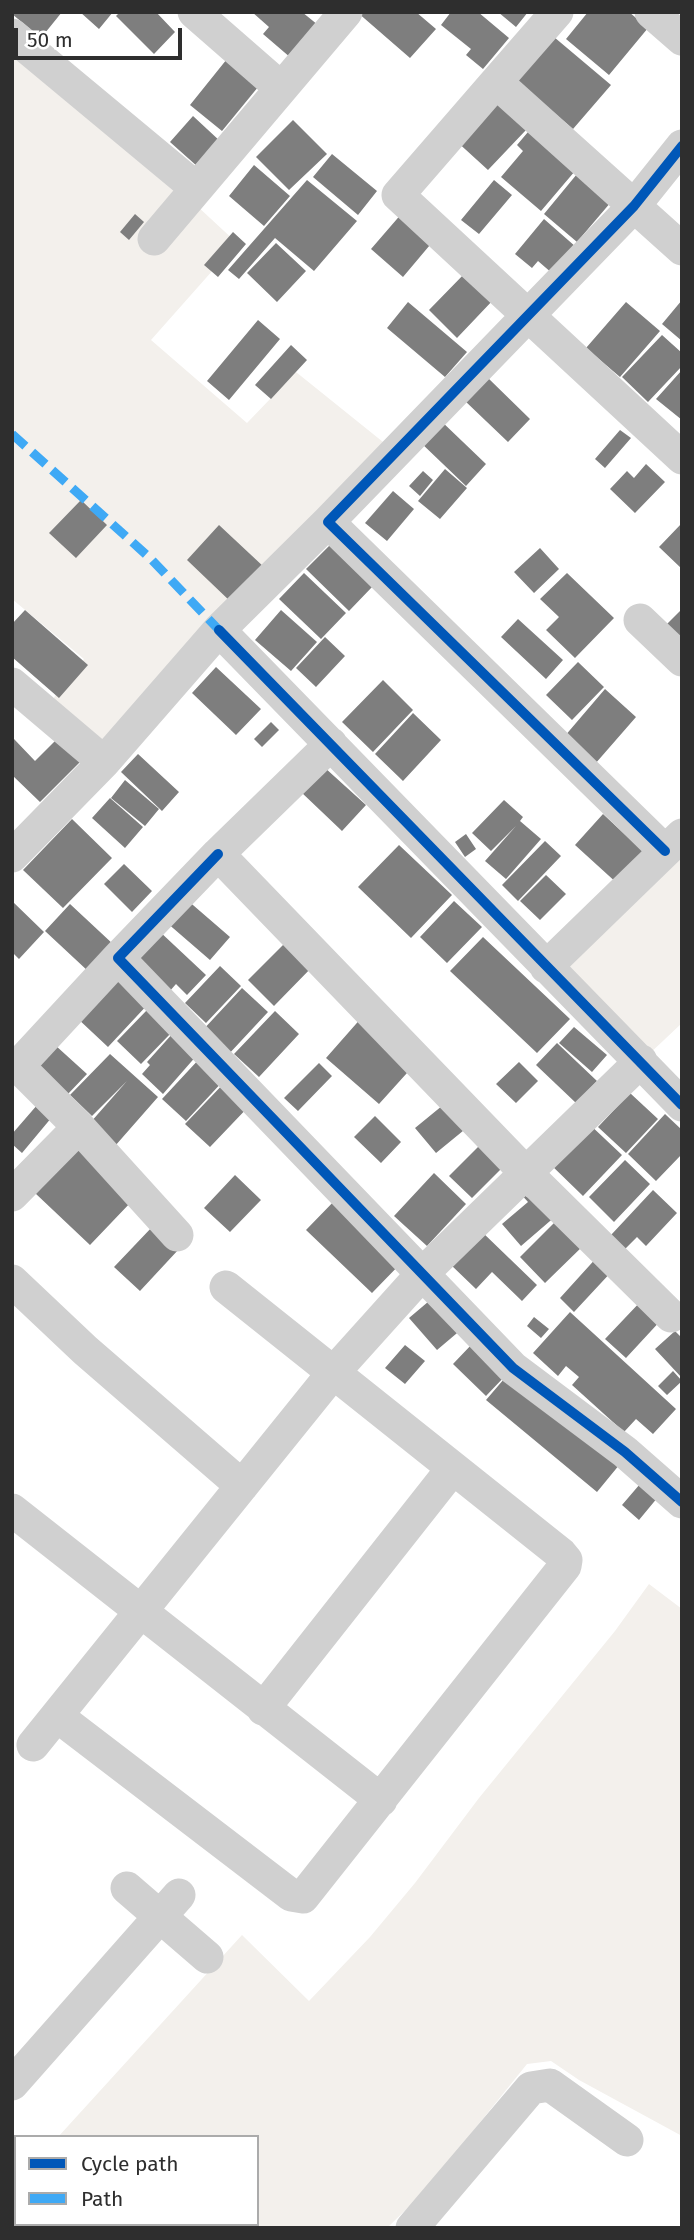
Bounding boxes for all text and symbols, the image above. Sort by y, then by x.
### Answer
scale bar [18,14,186,58]
text: 50 m [27,27,73,53]
legend [14,2135,259,2226]
text: Cycle path [81,2151,179,2177]
text: Path [81,2186,123,2212]

